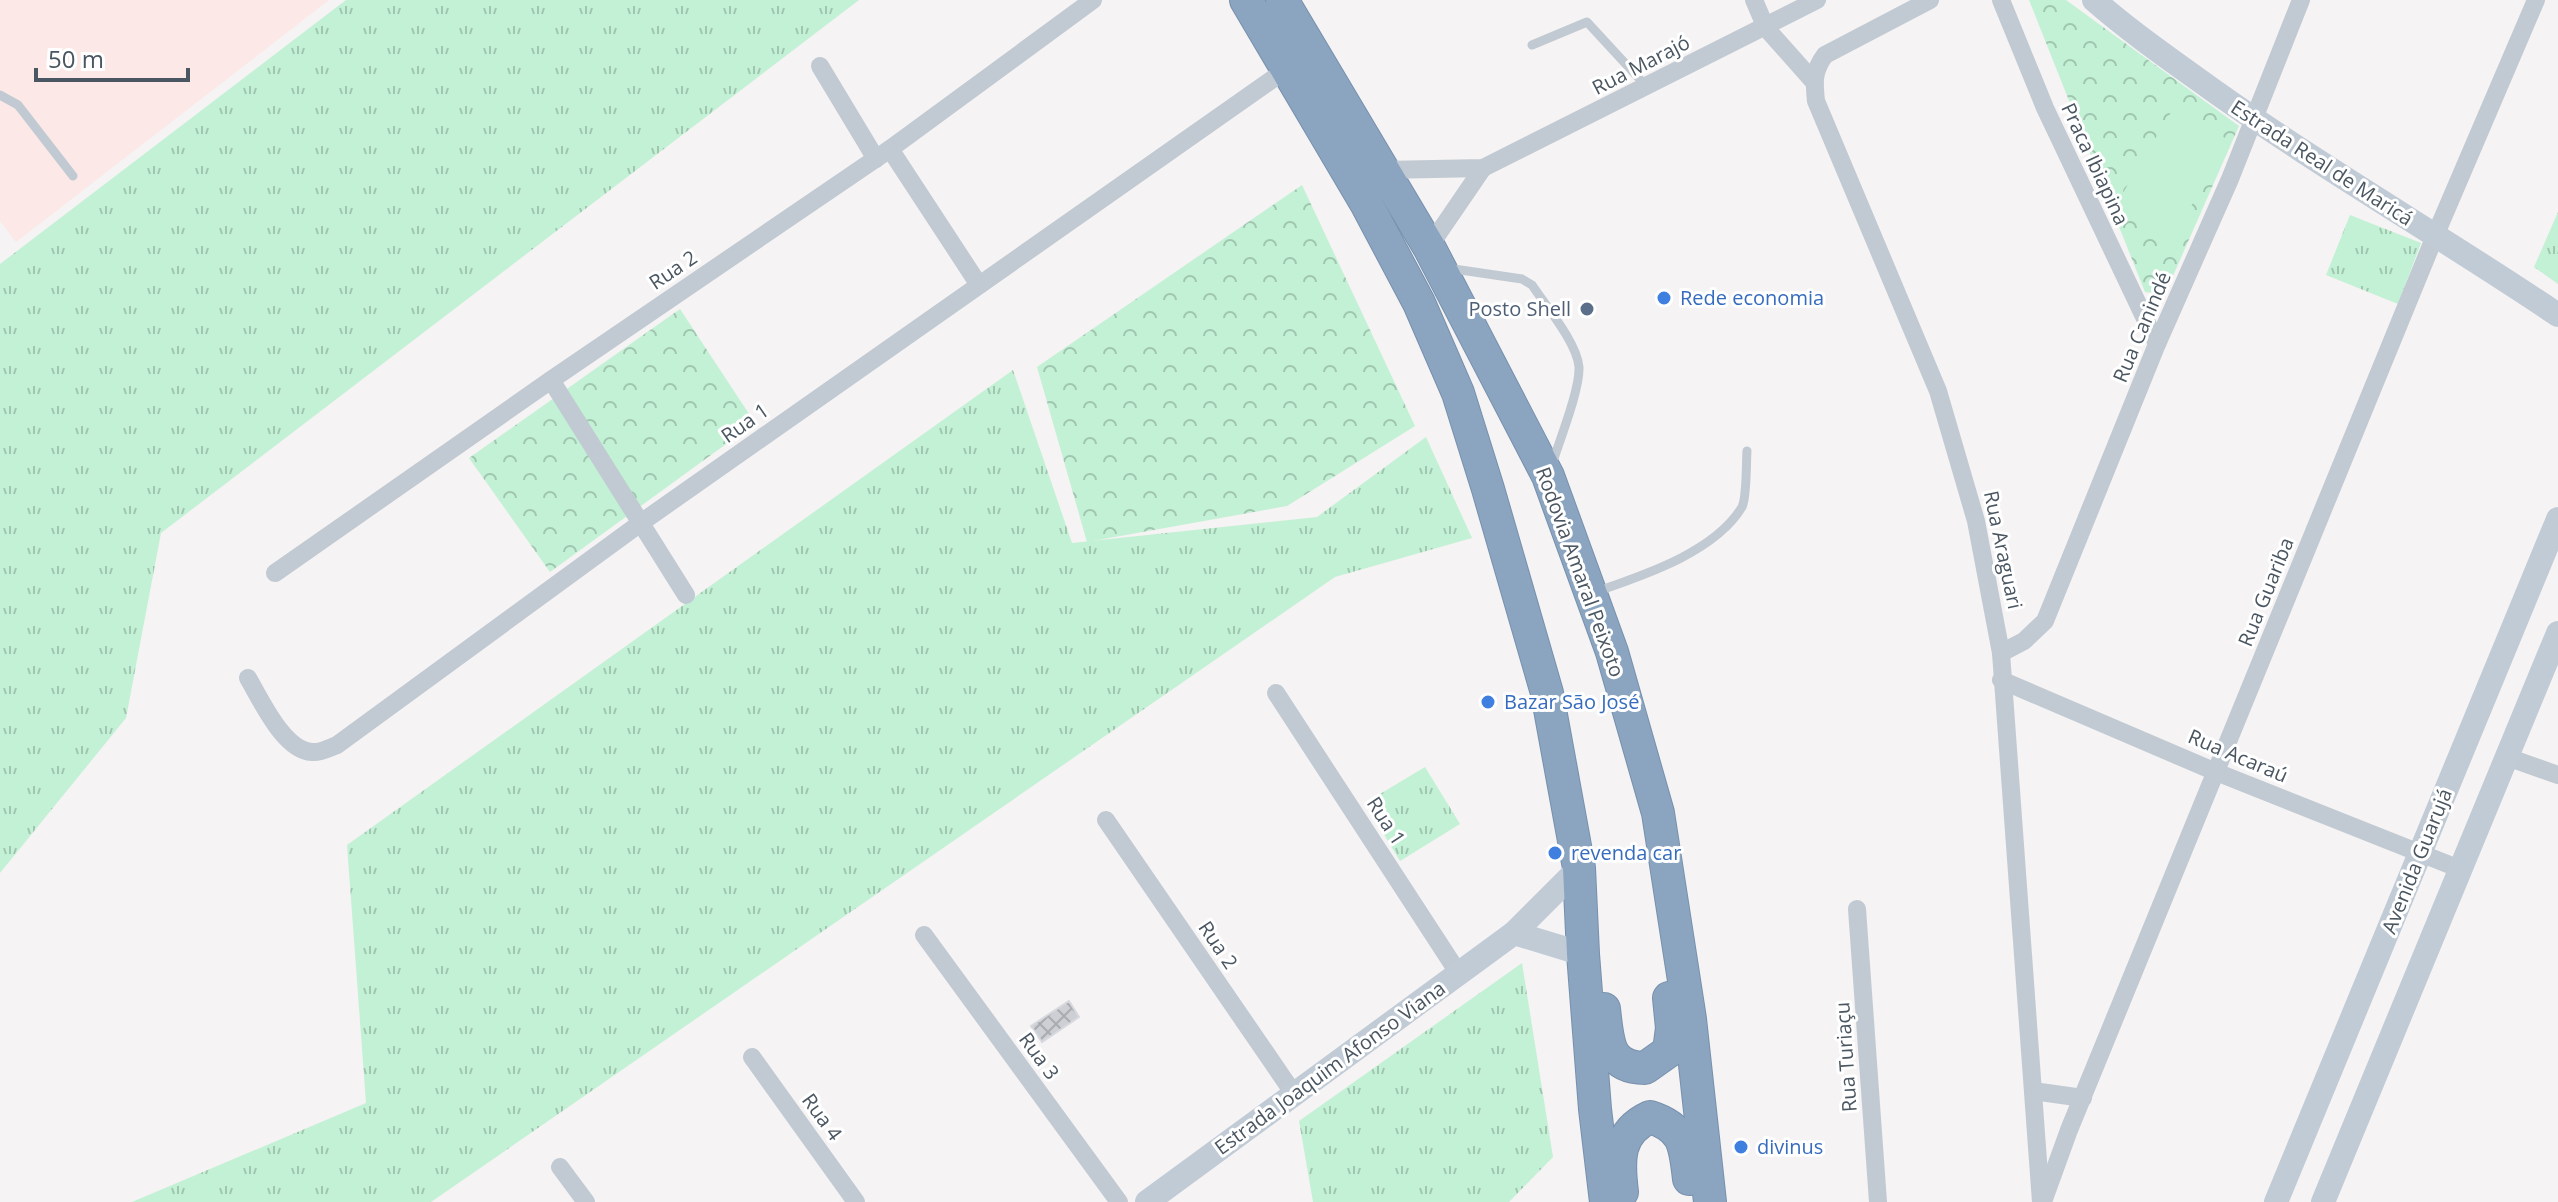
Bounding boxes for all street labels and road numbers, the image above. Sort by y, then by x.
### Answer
street label: Rua Marajó [1587,28,1694,101]
street label: Estrada Real de Maricá [2226,93,2419,232]
street label: Praca Ibiapina [2055,98,2136,229]
street label: Rua 2 [643,244,702,295]
street label: Rua Canindé [2106,267,2177,386]
street label: Rua 1 [716,397,774,449]
street label: Rodovia Amaral Peixoto [1530,463,1631,681]
street label: Rua Araguari [1978,488,2029,612]
street label: Rua Guariba [2231,533,2300,650]
street label: Rua Acaraú [2184,722,2292,789]
street label: Avenida Guarujá [2375,784,2458,937]
street label: Rua 1 [1361,791,1412,850]
street label: Rua 2 [1193,915,1244,974]
street label: Estrada Joaquim Afonso Viana [1209,975,1451,1161]
street label: Rua Turiaçu [1828,1001,1863,1113]
street label: Rua 3 [1013,1027,1066,1085]
street label: Rua 4 [796,1088,849,1146]

